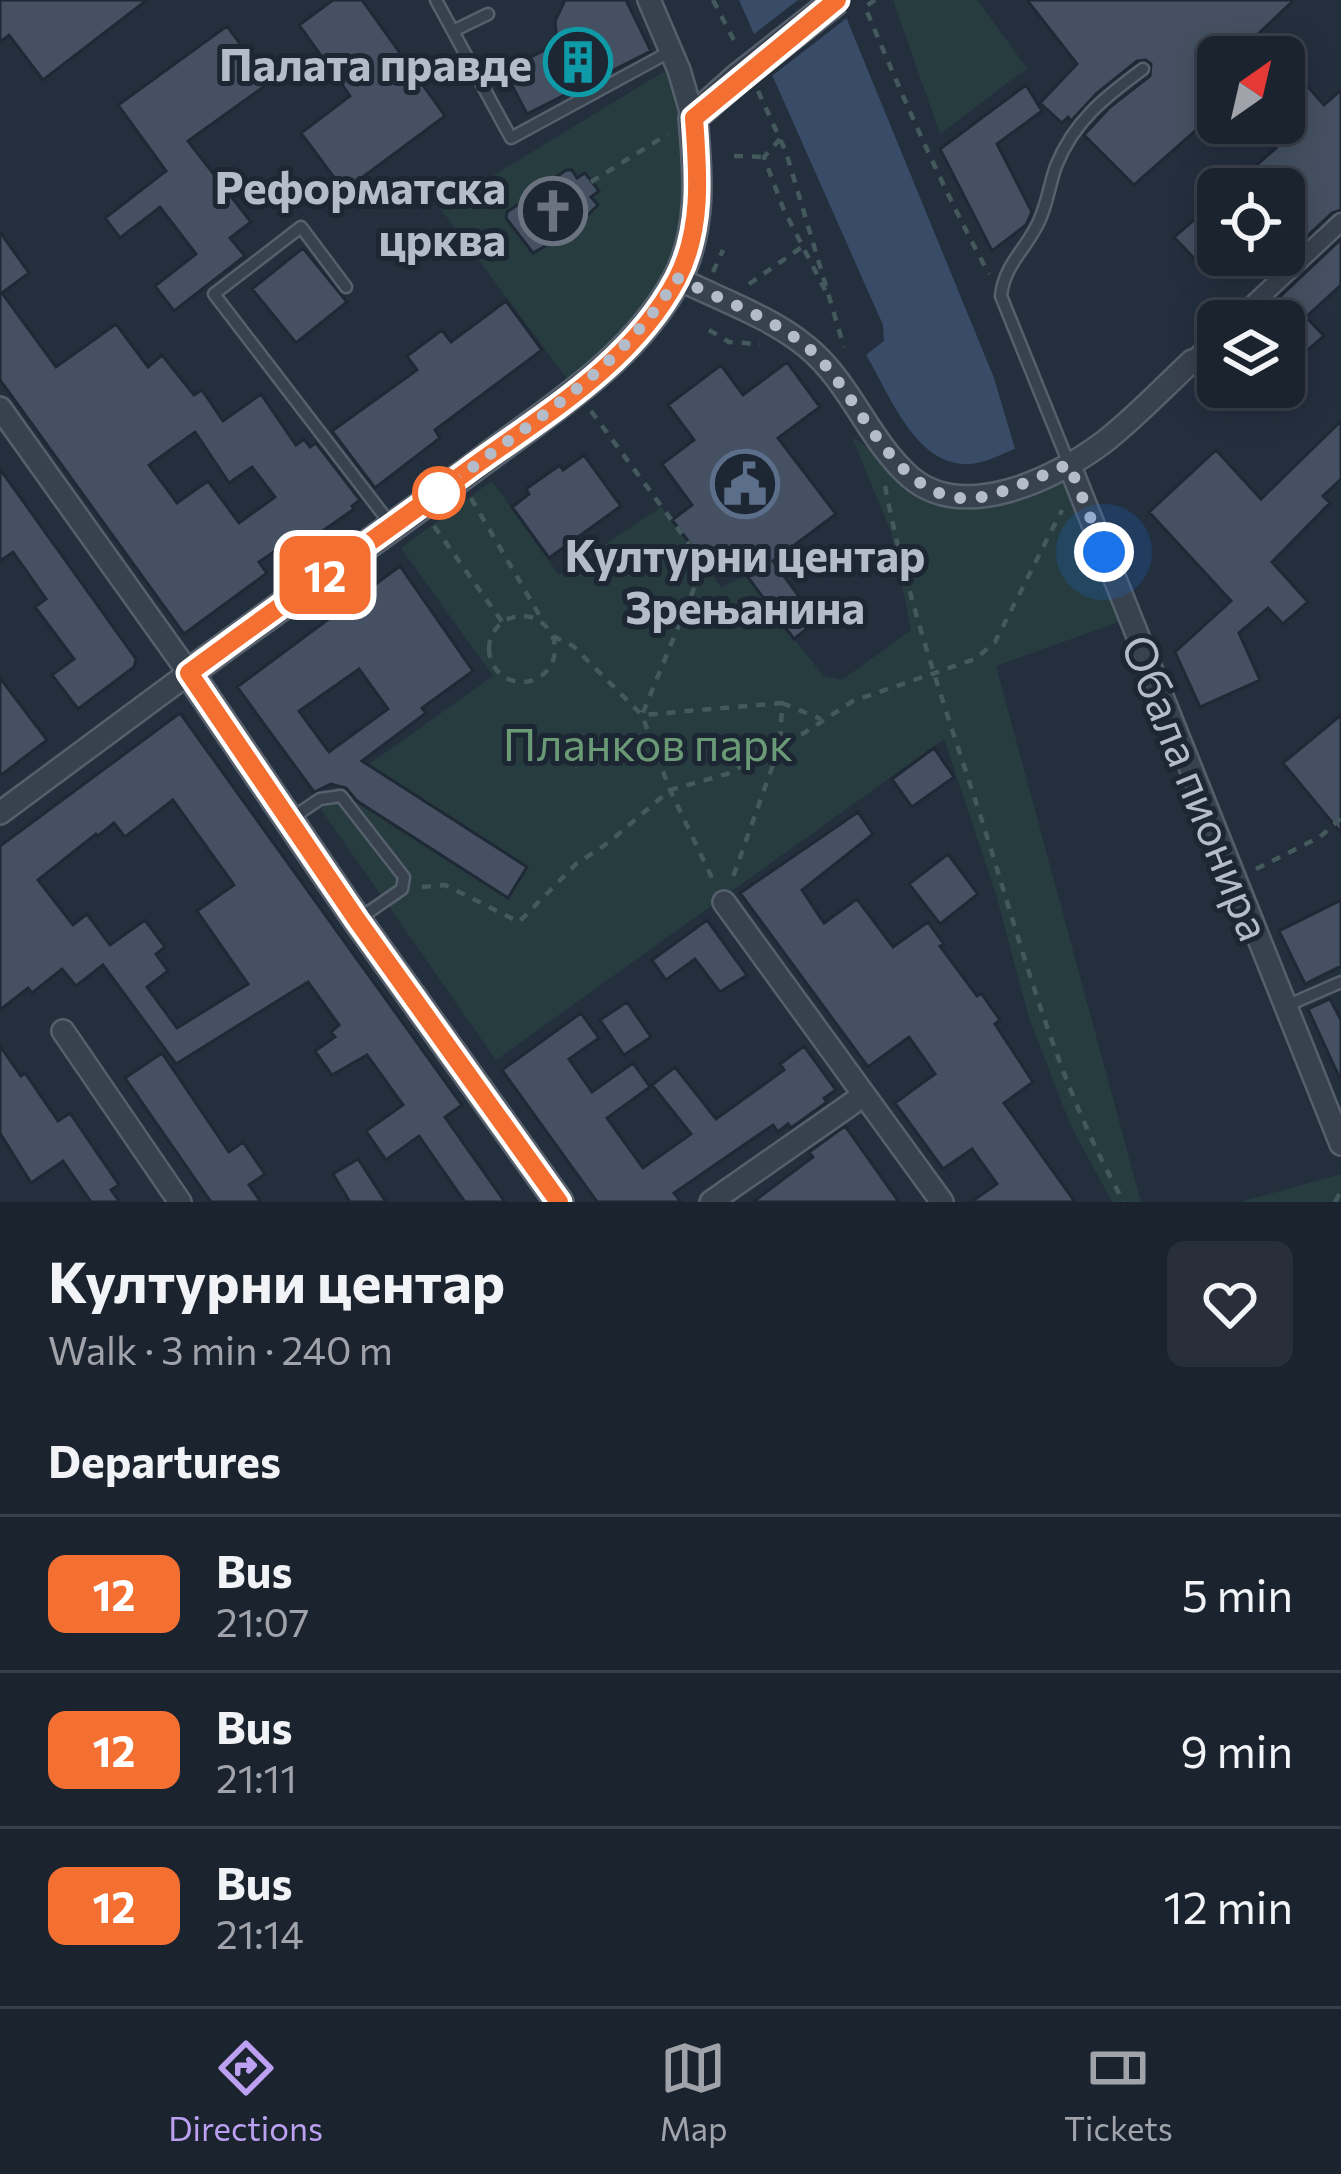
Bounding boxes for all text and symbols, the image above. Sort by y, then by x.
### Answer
building icon: Палата правде [543,27,613,97]
place label: Палата правде [219,35,532,90]
north arrow [1197,36,1305,144]
map controls [1197,36,1305,408]
place label: Реформатска црква [214,158,506,265]
button: locate [1197,168,1305,276]
church icon: Реформатска црква [518,176,588,246]
button: layers [1197,300,1305,408]
public building icon: Културни центар Зрењанина [710,449,780,519]
unlabelled marker [414,468,464,518]
your location [1074,522,1134,582]
place label: Културни центар Зрењанина [564,526,926,633]
line badge: 12 [271,536,379,614]
text: 12 [304,549,346,601]
street label: Обала пионира [1112,626,1284,948]
park label: Планков парк [503,715,793,770]
button: heart [1167,1241,1293,1367]
text: Културни центар [48,1245,505,1315]
text: Walk · 3 min · 240 m [48,1325,393,1373]
text: Departures [48,1432,281,1487]
text: Bus [216,1542,292,1597]
text: 5 min [1182,1566,1293,1621]
text: 12 [93,1568,135,1620]
text: 21:07 [216,1597,309,1645]
text: Bus [216,1698,292,1753]
text: 9 min [1180,1722,1293,1777]
text: 12 [93,1724,135,1776]
text: 21:11 [216,1753,297,1801]
text: Bus [216,1854,292,1909]
text: 12 min [1164,1878,1293,1933]
text: 12 [93,1880,135,1932]
text: 21:14 [216,1909,304,1957]
tab: Directions [168,2035,323,2148]
tab: Map [659,2035,728,2148]
tab: Tickets [1064,2035,1173,2148]

